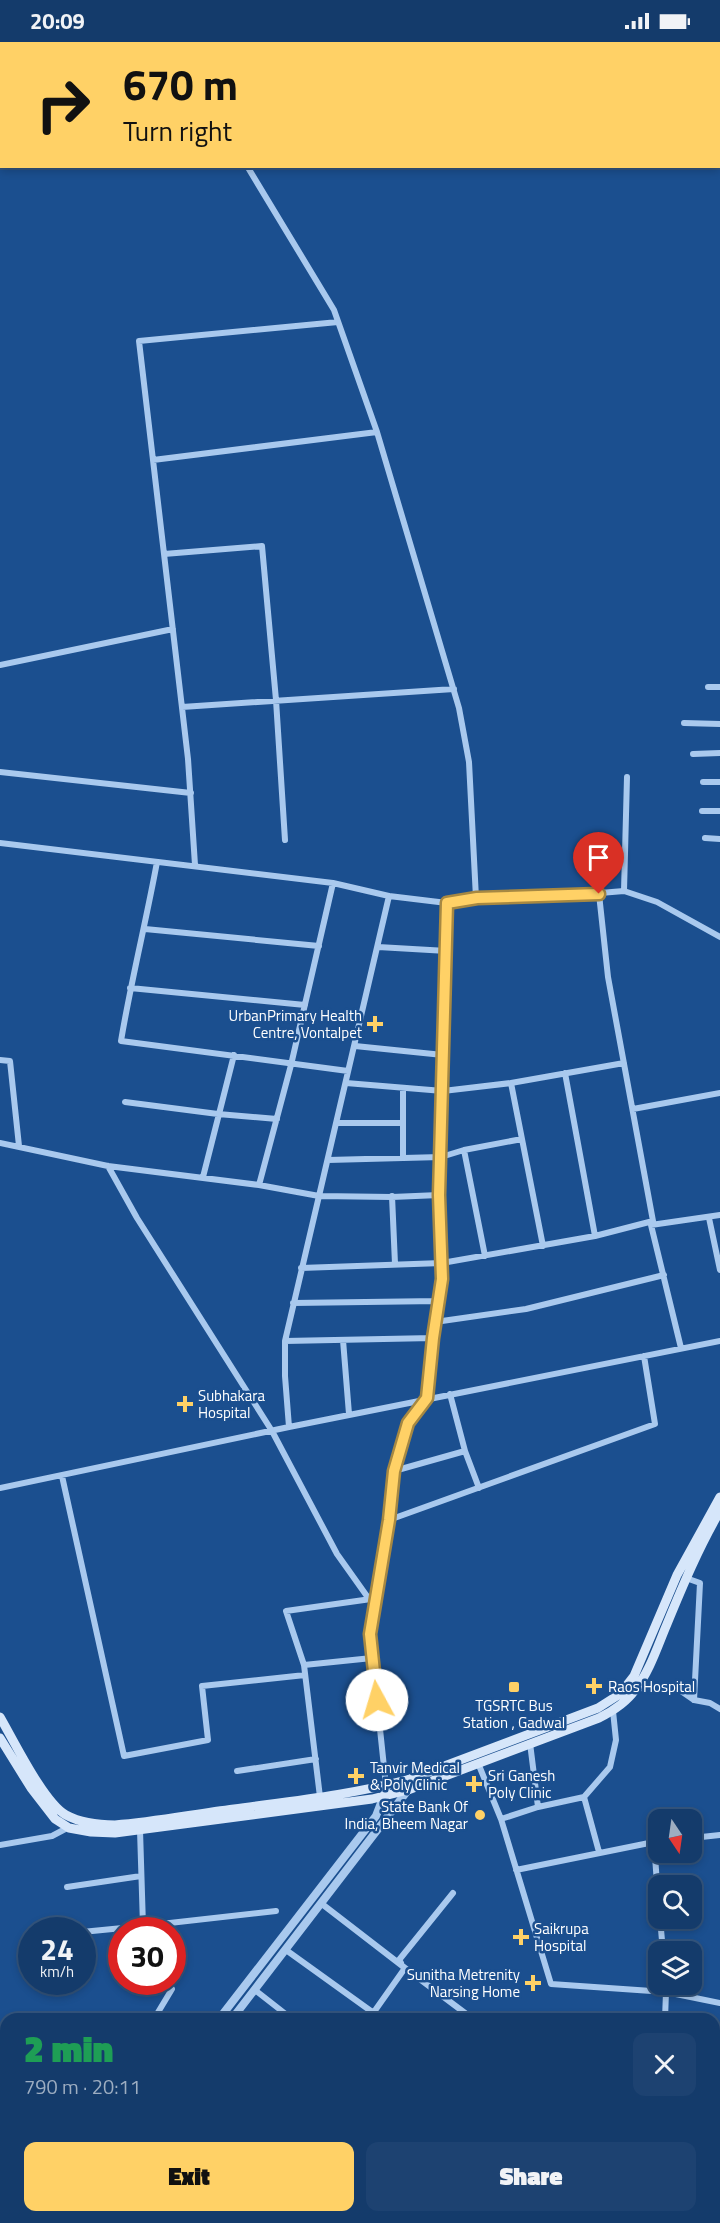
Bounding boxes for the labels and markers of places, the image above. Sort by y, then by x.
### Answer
pin [573,832,624,894]
place label: UrbanPrimary Health Centre, Vontalpet [229,1004,363,1044]
marker: UrbanPrimary Health Centre, Vontalpet [366,1015,384,1033]
place label: Subhakara Hospital [198,1384,265,1424]
marker: Subhakara Hospital [176,1395,194,1413]
place label: Raos Hospital [608,1675,695,1698]
marker: Raos Hospital [585,1677,603,1695]
marker: TGSRTC Bus Station , Gadwal [507,1680,521,1694]
place label: TGSRTC Bus Station , Gadwal [463,1694,565,1734]
place label: Tanvir Medical & Poly Clinic [370,1756,460,1796]
place label: Sri Ganesh Poly Clinic [488,1764,555,1804]
marker: Tanvir Medical & Poly Clinic [347,1767,365,1785]
marker: Sri Ganesh Poly Clinic [465,1775,483,1793]
place label: State Bank Of India, Bheem Nagar [345,1795,468,1835]
marker: State Bank Of India, Bheem Nagar [473,1808,487,1822]
place label: Saikrupa Hospital [534,1917,589,1957]
marker: Saikrupa Hospital [512,1928,530,1946]
place label: Sunitha Metrenity Narsing Home [407,1963,520,2003]
marker: Sunitha Metrenity Narsing Home [524,1974,542,1992]

